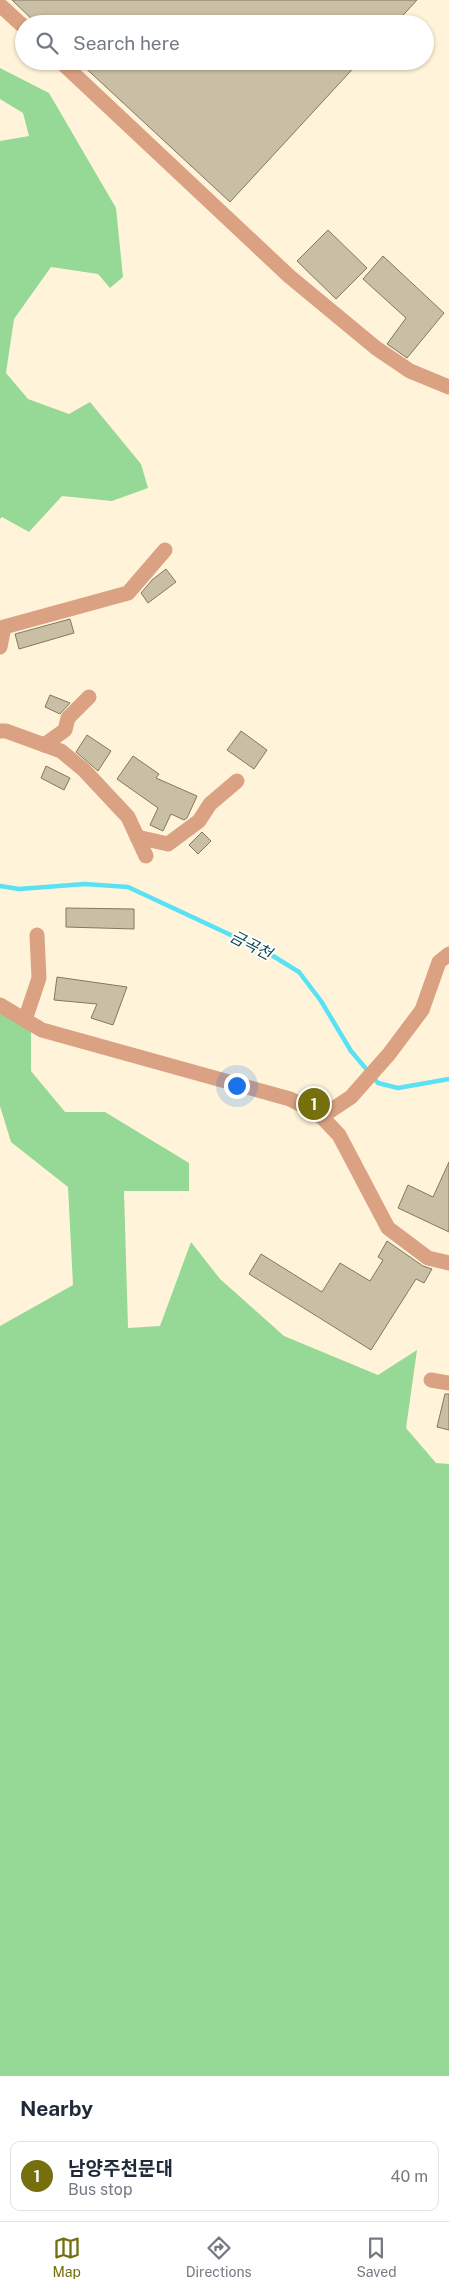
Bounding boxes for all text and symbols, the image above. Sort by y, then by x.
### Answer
search box [15,15,434,70]
icon: search [33,29,61,57]
text: Search here [73,32,180,54]
water label: 금곡천 [227,927,277,965]
your location [224,1073,250,1099]
pin: 1 [298,1085,330,1123]
text: Nearby [20,2096,93,2121]
text: 남양주천문대 [68,2157,173,2179]
text: 1 [34,2167,40,2186]
text: 40 m [390,2167,428,2186]
text: Bus stop [68,2180,132,2199]
tab: Map [52,2234,81,2280]
tab: Directions [186,2234,252,2280]
tab: Saved [356,2234,397,2280]

